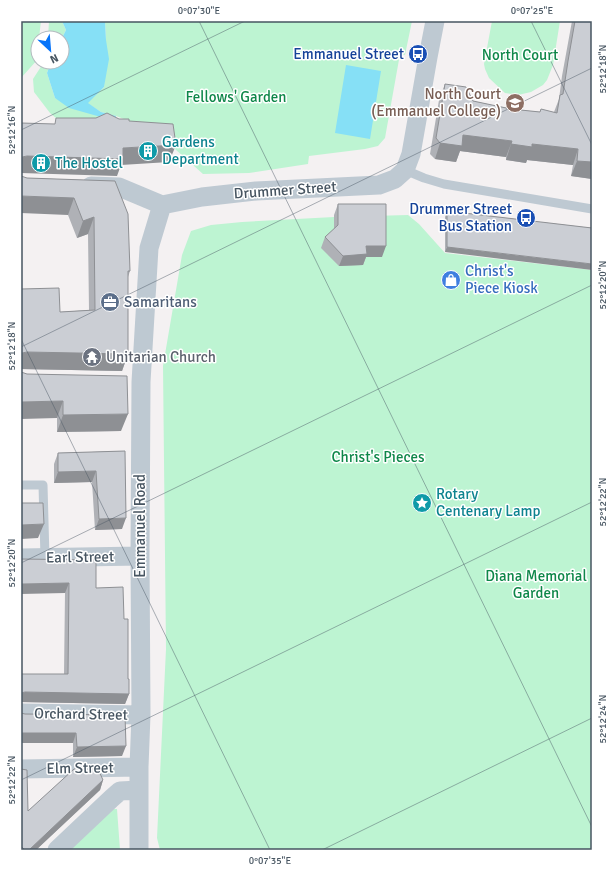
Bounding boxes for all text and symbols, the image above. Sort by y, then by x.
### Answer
text: 0°07'30"E [178,5,220,17]
text: 0°07'25"E [511,5,553,17]
north arrow [30,30,70,70]
bus stop icon: Emmanuel Street [407,43,429,65]
place label: Emmanuel Street [293,45,404,63]
text: 52°12'18"N [597,45,609,93]
park label: North Court [482,46,558,64]
text: N [48,51,60,66]
place label: North Court (Emmanuel College) [371,85,501,120]
park label: Fellows' Garden [185,88,287,106]
school or university icon: North Court (Emmanuel College) [504,92,526,114]
text: 52°12'16"N [6,106,18,154]
place label: Gardens Department [162,133,239,168]
building icon: Gardens Department [137,140,159,162]
building icon: The Hostel [30,152,52,174]
place label: The Hostel [55,154,123,172]
street label: Drummer Street [233,177,337,203]
place label: Drummer Street Bus Station [409,200,512,235]
bus stop icon: Drummer Street Bus Station [515,207,537,229]
text: 52°12'20"N [597,261,609,309]
place label: Christ's Piece Kiosk [465,262,538,297]
shop icon: Christ's Piece Kiosk [440,269,462,291]
office icon: Samaritans [99,291,121,313]
place label: Samaritans [124,293,197,311]
text: 52°12'18"N [6,322,18,370]
temple icon: Unitarian Church [81,346,103,368]
place label: Unitarian Church [106,348,216,366]
park label: Christ's Pieces [332,448,425,466]
street label: Emmanuel Road [131,474,149,578]
text: 52°12'22"N [597,478,609,526]
place label: Rotary Centenary Lamp [436,485,540,520]
place icon: Rotary Centenary Lamp [411,492,433,514]
text: 52°12'20"N [6,539,18,587]
street label: Earl Street [46,547,114,567]
park label: Diana Memorial Garden [485,567,587,602]
text: 52°12'24"N [597,695,609,743]
street label: Orchard Street [34,704,128,724]
text: 52°12'22"N [6,756,18,804]
street label: Elm Street [46,758,114,778]
text: 0°07'35"E [249,855,291,867]

